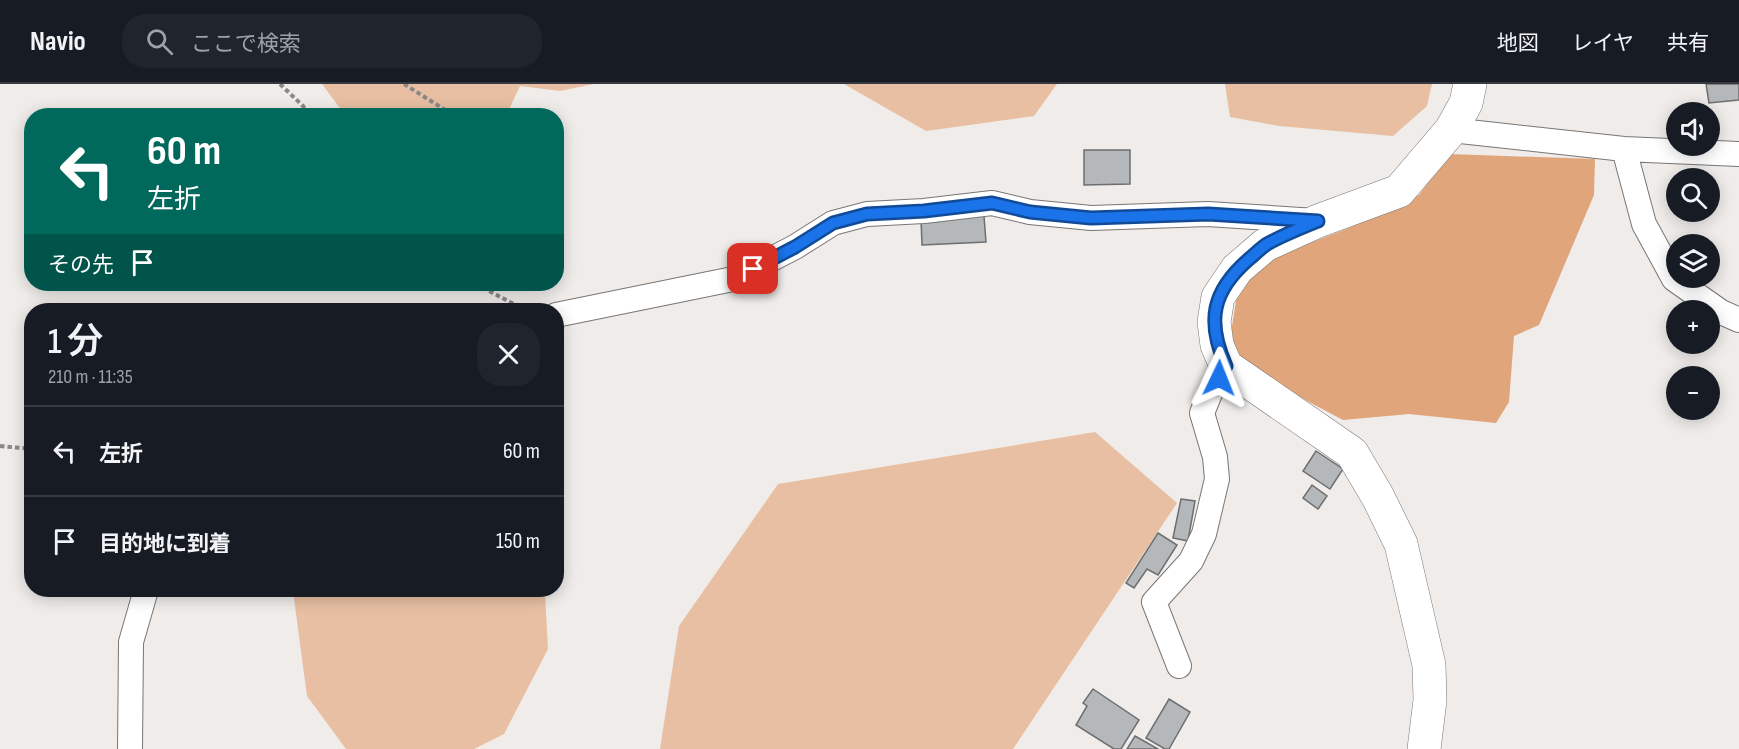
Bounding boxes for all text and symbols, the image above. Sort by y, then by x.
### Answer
search box [122,14,542,68]
text: Navio [30,25,86,58]
icon: search [143,25,176,58]
text: ここで検索 [191,31,301,58]
text: 地図 [1497,31,1539,56]
text: レイヤ [1572,31,1634,56]
text: 共有 [1667,31,1709,56]
map controls [1666,102,1720,420]
button: sound [1666,102,1720,156]
text: 60 m [147,126,221,177]
icon: left [48,132,126,210]
button: search [1666,168,1720,222]
text: 左折 [147,184,201,216]
button: layers [1666,234,1720,288]
pin [727,243,778,294]
icon: arrive [126,246,159,279]
text: その先 [48,252,114,279]
icon: arrive [736,252,769,285]
button: + [1666,300,1720,354]
text: 1 分 [48,321,103,364]
button: close [477,323,540,386]
position arrow [1187,346,1251,410]
text: 210 m · 11:35 [48,365,133,389]
button: − [1666,366,1720,420]
icon: left [48,435,81,468]
text: 60 m [503,438,540,465]
text: 左折 [99,441,143,468]
icon: arrive [48,525,81,558]
text: 150 m [496,528,540,555]
text: 目的地に到着 [99,531,231,558]

